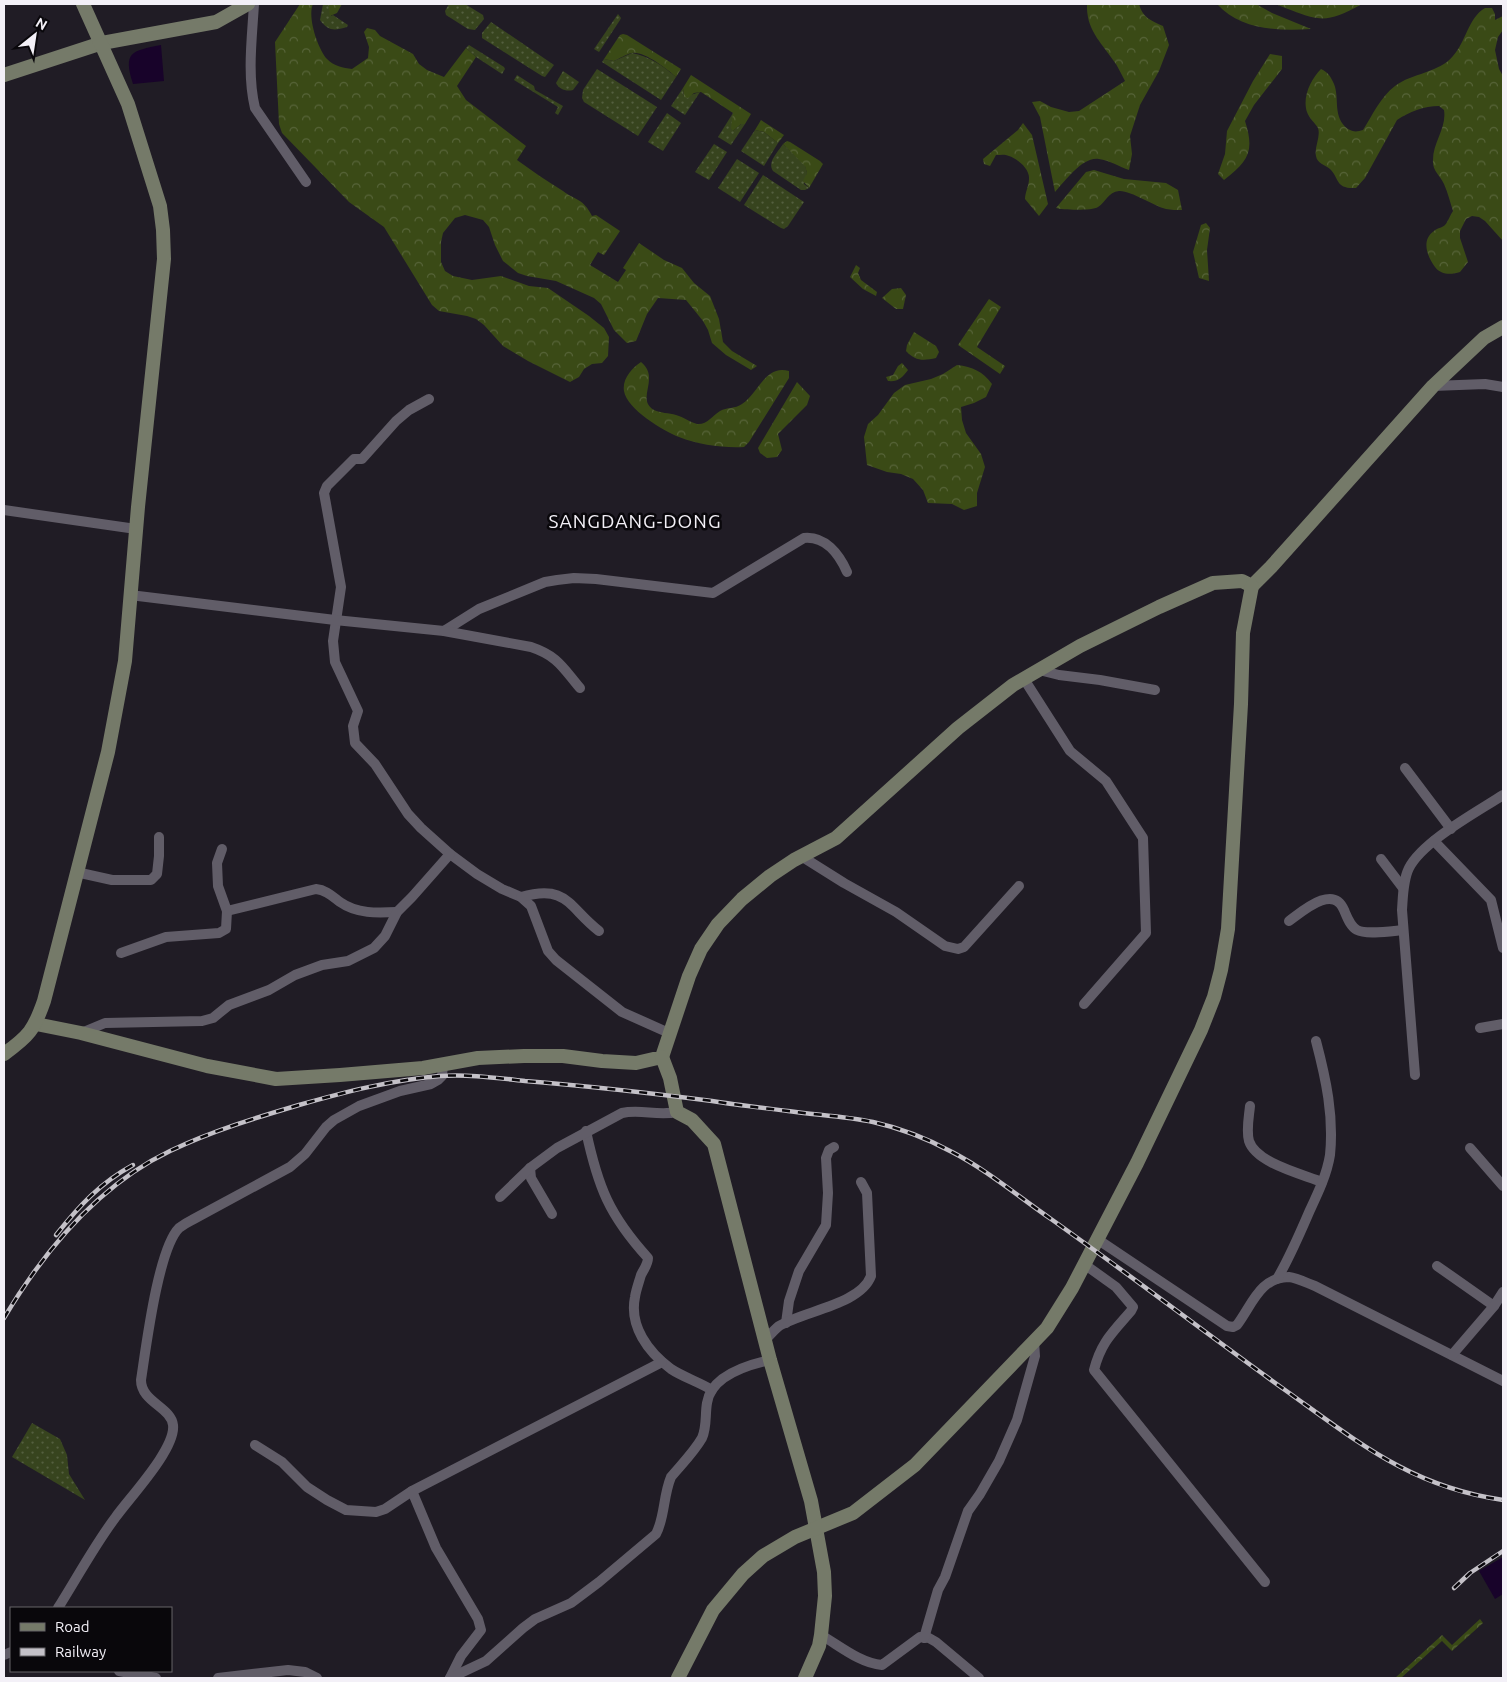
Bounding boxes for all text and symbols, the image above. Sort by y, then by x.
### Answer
north arrow [10,10,60,60]
text: N [33,14,50,33]
district label: SANGDANG-DONG [548,510,722,532]
legend [10,1607,172,1672]
text: Road [55,1618,90,1635]
text: Railway [55,1643,106,1660]

